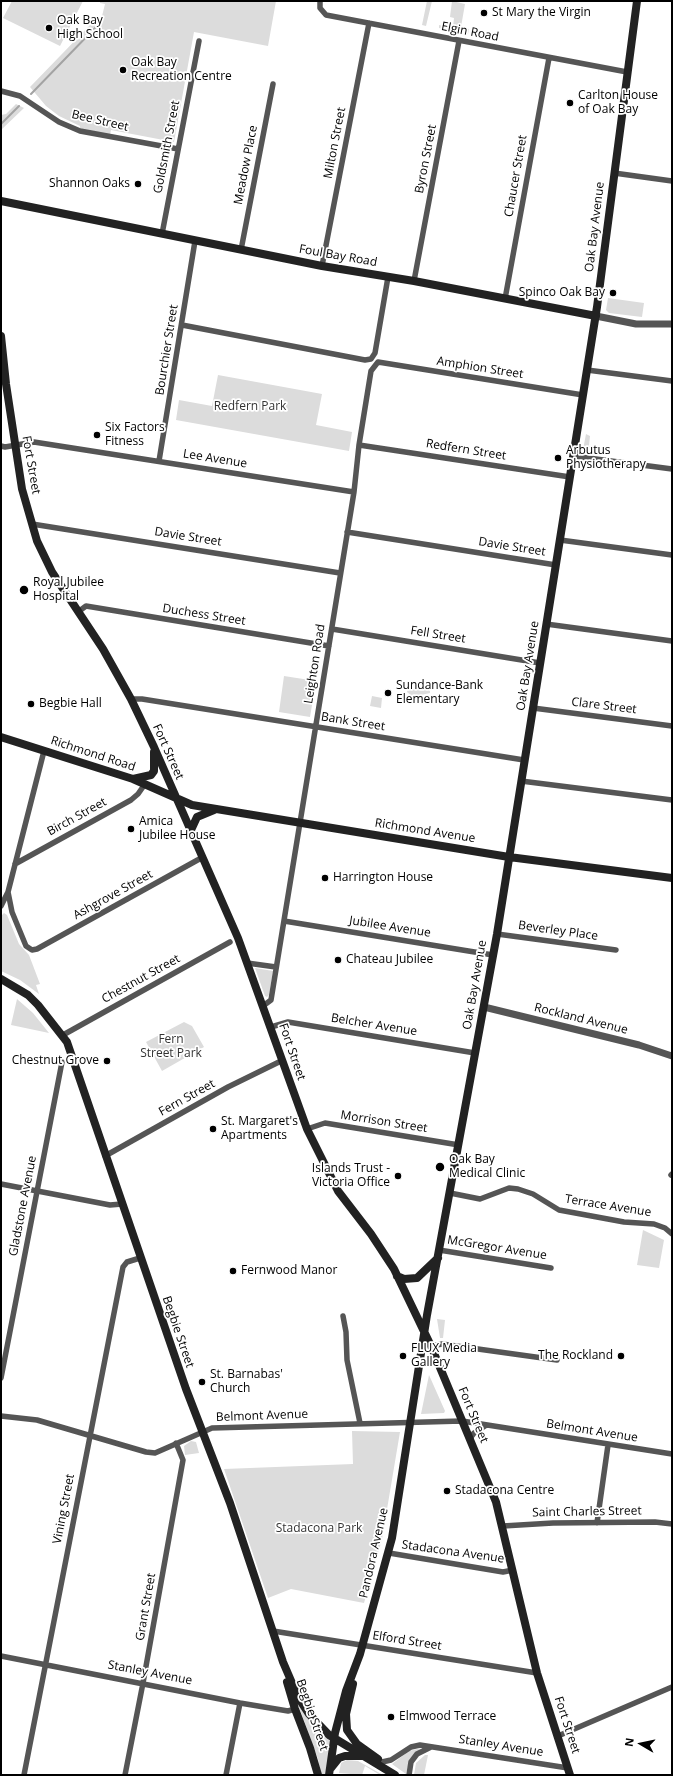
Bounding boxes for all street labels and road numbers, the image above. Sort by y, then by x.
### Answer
street label: Elgin Road [440,19,500,45]
street label: Goldsmith Street [151,99,183,195]
street label: Milton Street [321,106,349,180]
street label: Bee Street [70,107,130,135]
street label: Byron Street [412,123,440,195]
street label: Meadow Place [231,124,261,206]
street label: Chaucer Street [502,134,530,218]
street label: Oak Bay Avenue [582,181,608,273]
street label: Foul Bay Road [298,242,378,270]
street label: Bourchier Street [153,304,181,396]
street label: Amphion Street [436,354,524,382]
street label: Fort Street [19,435,43,495]
street label: Redfern Street [425,437,507,463]
street label: Lee Avenue [182,447,248,471]
street label: Davie Street [153,525,223,549]
street label: Davie Street [477,535,547,559]
street label: Duchess Street [161,601,247,629]
street label: Oak Bay Avenue [514,620,542,712]
street label: Leighton Road [302,623,328,705]
street label: Fell Street [409,624,467,646]
street label: Clare Street [571,695,637,717]
street label: Bank Street [320,710,386,734]
street label: Fort Street [149,722,187,782]
street label: Richmond Road [49,734,137,774]
street label: Birch Street [45,795,109,839]
street label: Richmond Avenue [374,816,476,846]
street label: Ashgrove Street [71,867,155,923]
street label: Jubilee Avenue [348,913,432,941]
street label: Beverley Place [517,918,599,944]
street label: Oak Bay Avenue [460,939,490,1031]
street label: Chestnut Street [99,952,183,1006]
street label: Rockland Avenue [533,1000,629,1038]
street label: Belcher Avenue [330,1011,418,1039]
street label: Fort Street [276,1022,308,1082]
street label: Fern Street [156,1077,218,1119]
street label: Morrison Street [340,1108,428,1136]
street label: Gladstone Avenue [6,1155,40,1257]
street label: Terrace Avenue [564,1192,652,1220]
street label: McGregor Avenue [446,1233,548,1263]
street label: Begbie Street [159,1294,197,1370]
street label: Fort Street [455,1385,491,1445]
street label: Belmont Avenue [216,1407,308,1425]
street label: Belmont Avenue [545,1417,639,1445]
street label: Vining Street [50,1473,78,1545]
street label: Saint Charles Street [532,1504,642,1520]
street label: Pandora Avenue [357,1506,391,1600]
street label: Stadacona Avenue [401,1538,505,1566]
street label: Grant Street [133,1572,159,1642]
street label: Elford Street [371,1628,443,1654]
street label: Stanley Avenue [107,1658,193,1688]
street label: Begbie Street [293,1677,331,1753]
street label: Fort Street [551,1695,583,1755]
street label: Stanley Avenue [458,1732,544,1760]

